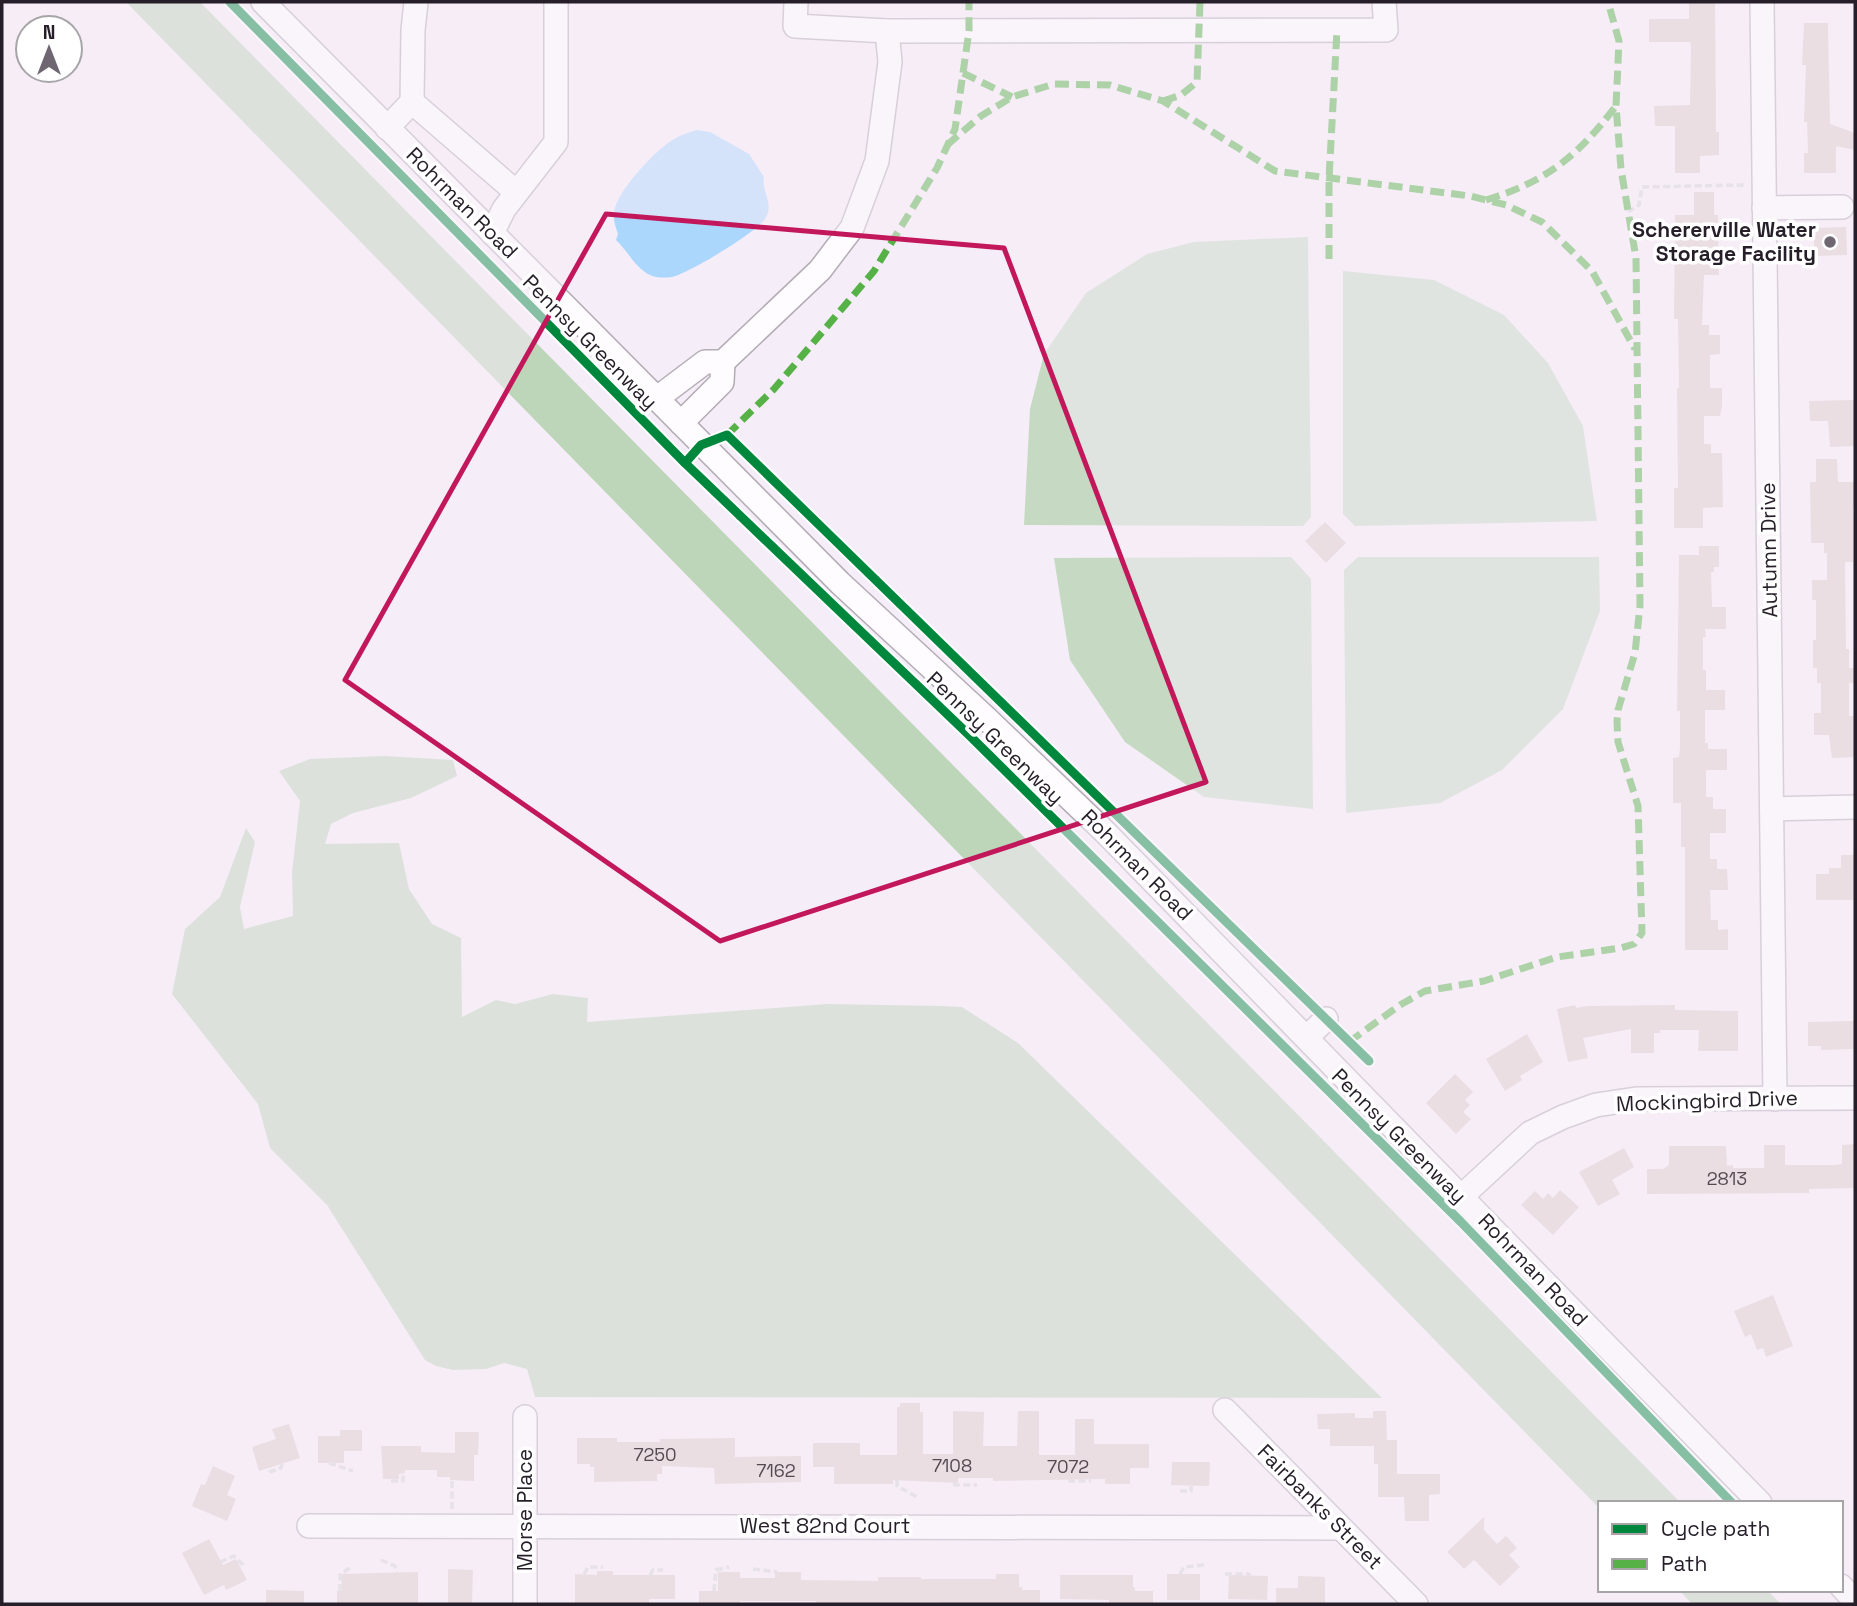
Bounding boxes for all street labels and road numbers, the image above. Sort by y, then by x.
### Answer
street label: Rohrman Road [401,141,524,264]
street label: Pennsy Greenway [517,268,664,415]
street label: Autumn Drive [1754,482,1783,618]
street label: Pennsy Greenway [921,665,1070,810]
street label: Rohrman Road [1076,803,1199,926]
street label: Pennsy Greenway [1326,1062,1473,1209]
street label: Mockingbird Drive [1616,1084,1798,1117]
street label: Rohrman Road [1473,1207,1594,1332]
street label: Fairbanks Street [1252,1438,1389,1575]
street label: Morse Place [511,1449,538,1571]
street label: West 82nd Court [740,1512,910,1539]

